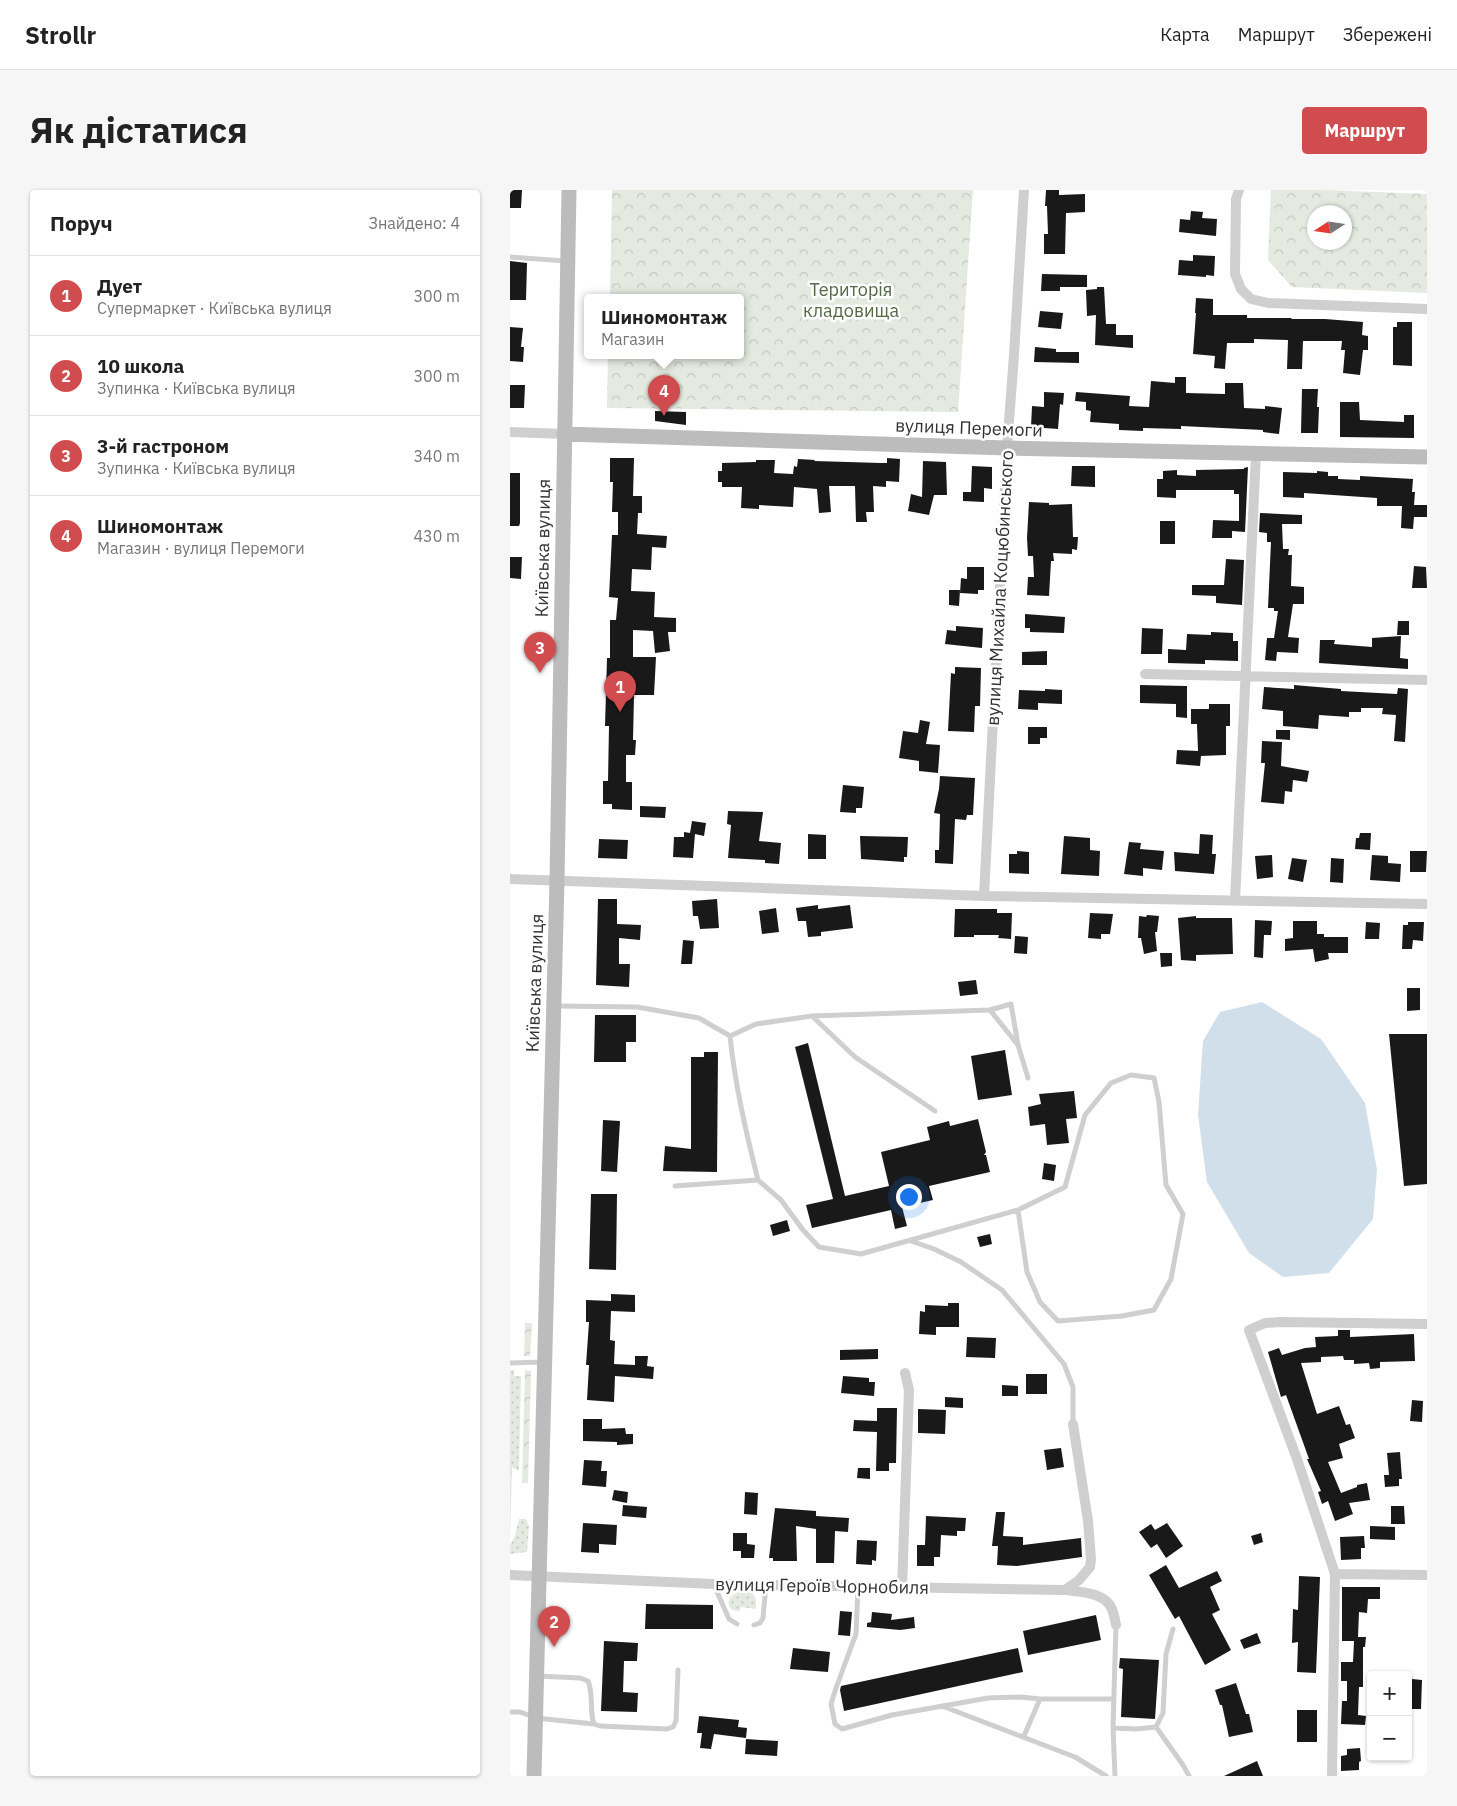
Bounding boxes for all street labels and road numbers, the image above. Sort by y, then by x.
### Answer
street label: вулиця Перемоги [895,413,1043,442]
street label: вулиця Михайла Коцюбинського [981,450,1018,726]
street label: Київська вулиця [530,478,555,618]
street label: Київська вулиця [521,913,548,1053]
street label: вулиця Героїв Чорнобиля [715,1572,929,1599]

